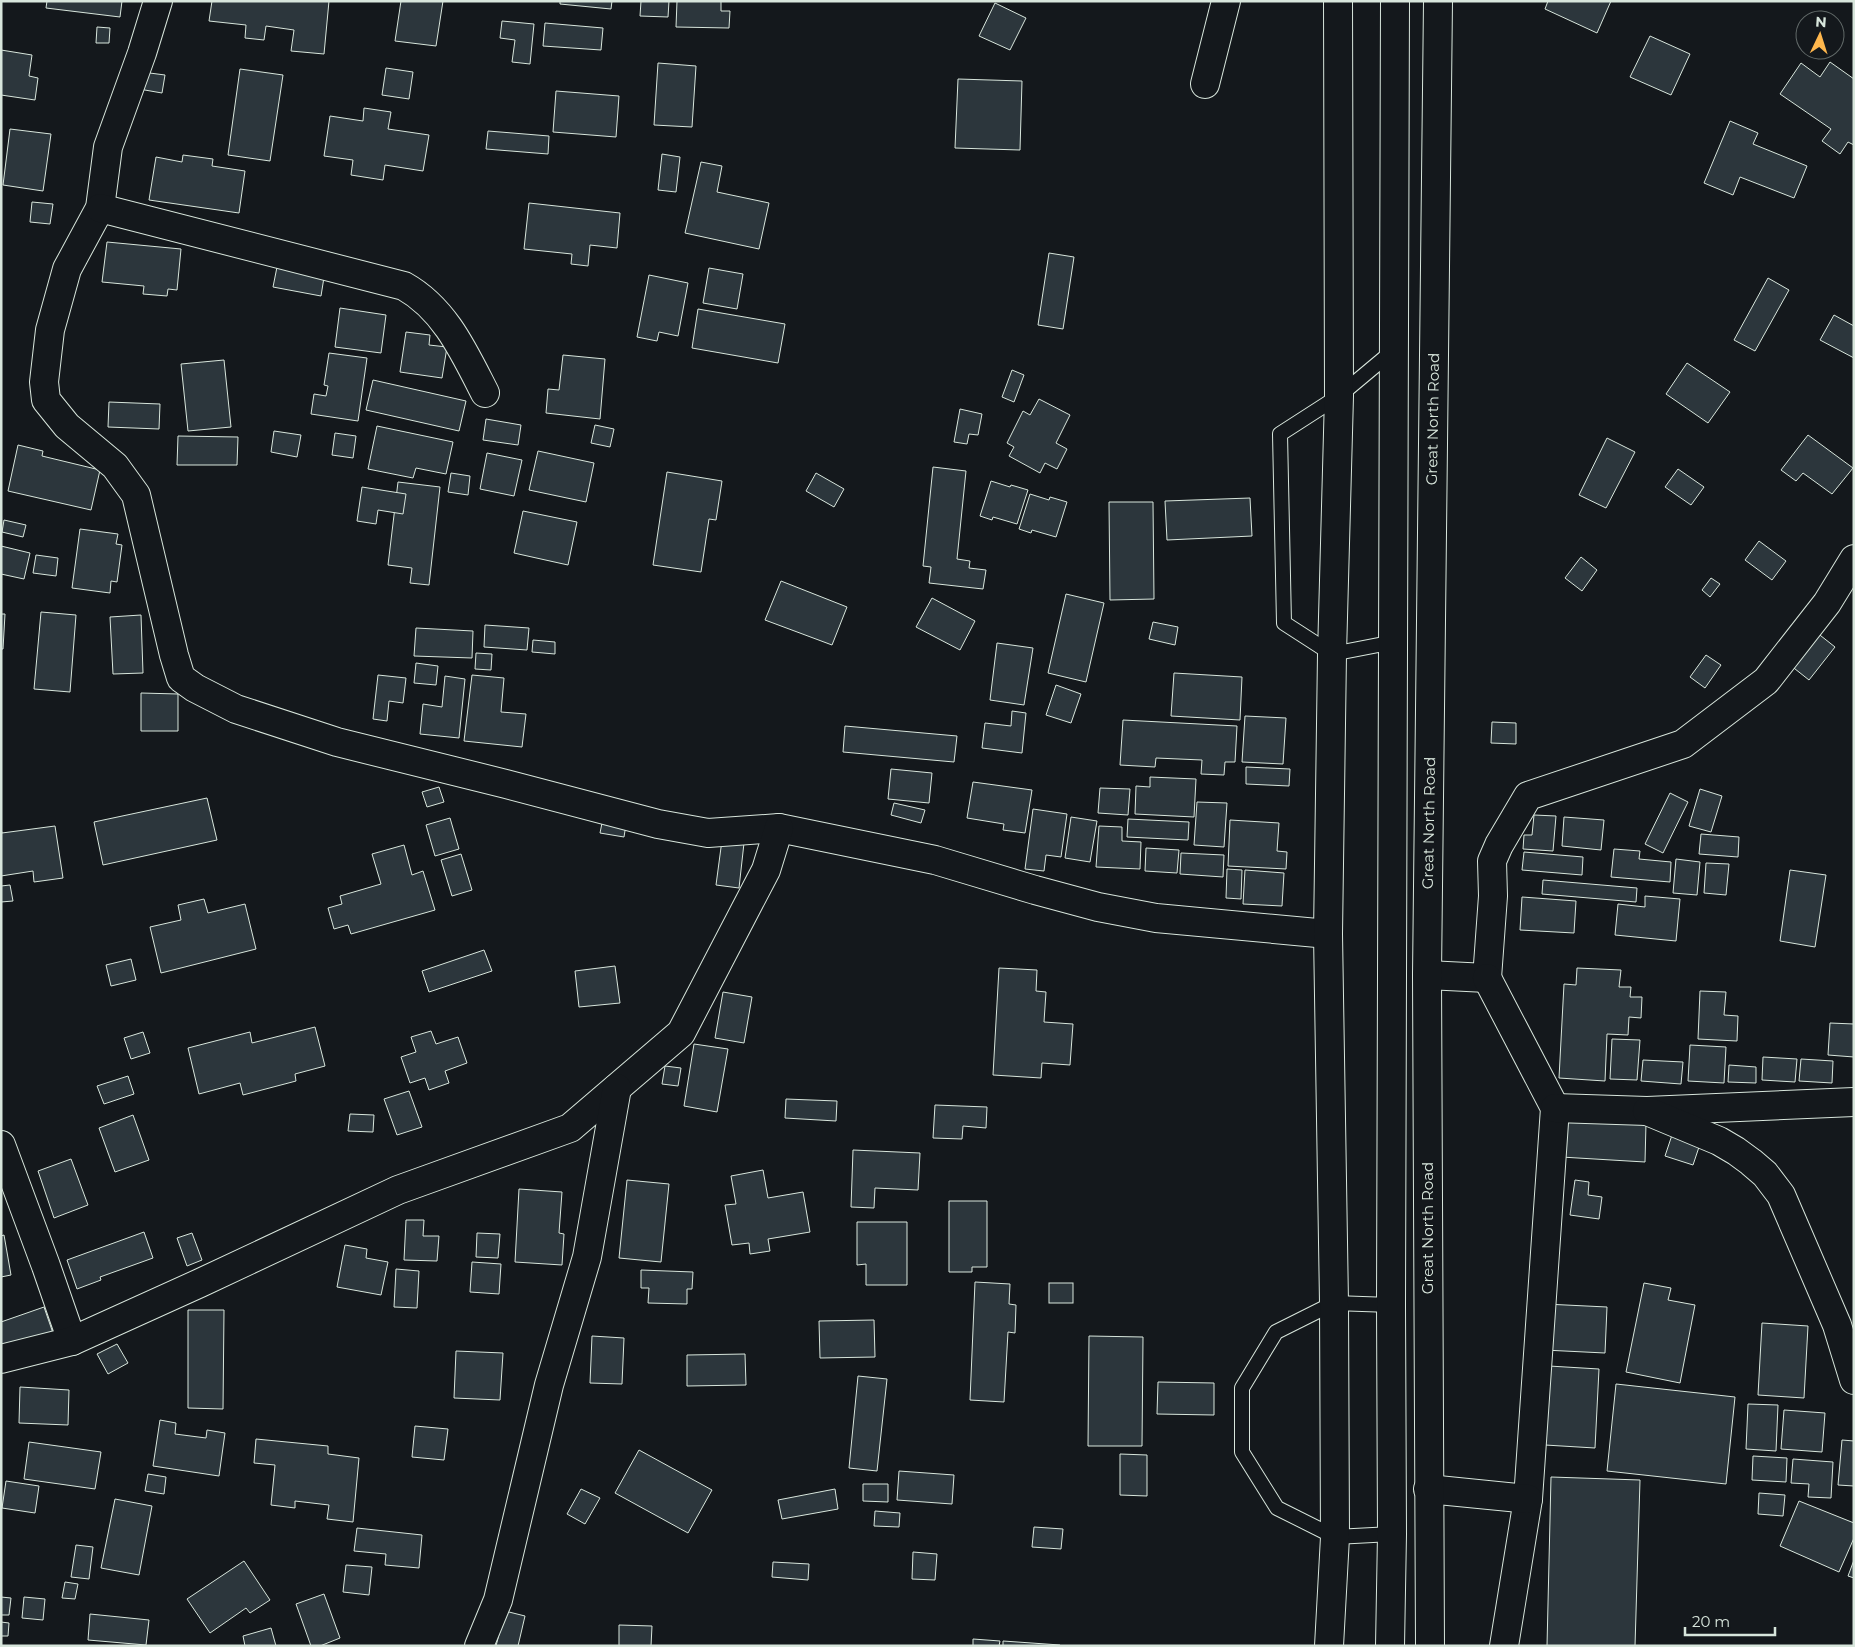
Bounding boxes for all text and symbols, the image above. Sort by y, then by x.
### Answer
north arrow [1795,10,1845,60]
text: N [1815,13,1827,31]
street label: Great North Road [1422,353,1443,485]
street label: Great North Road [1418,757,1439,889]
street label: Great North Road [1418,1162,1437,1294]
scale bar [1685,1604,1775,1636]
text: 20 m [1692,1612,1730,1631]

